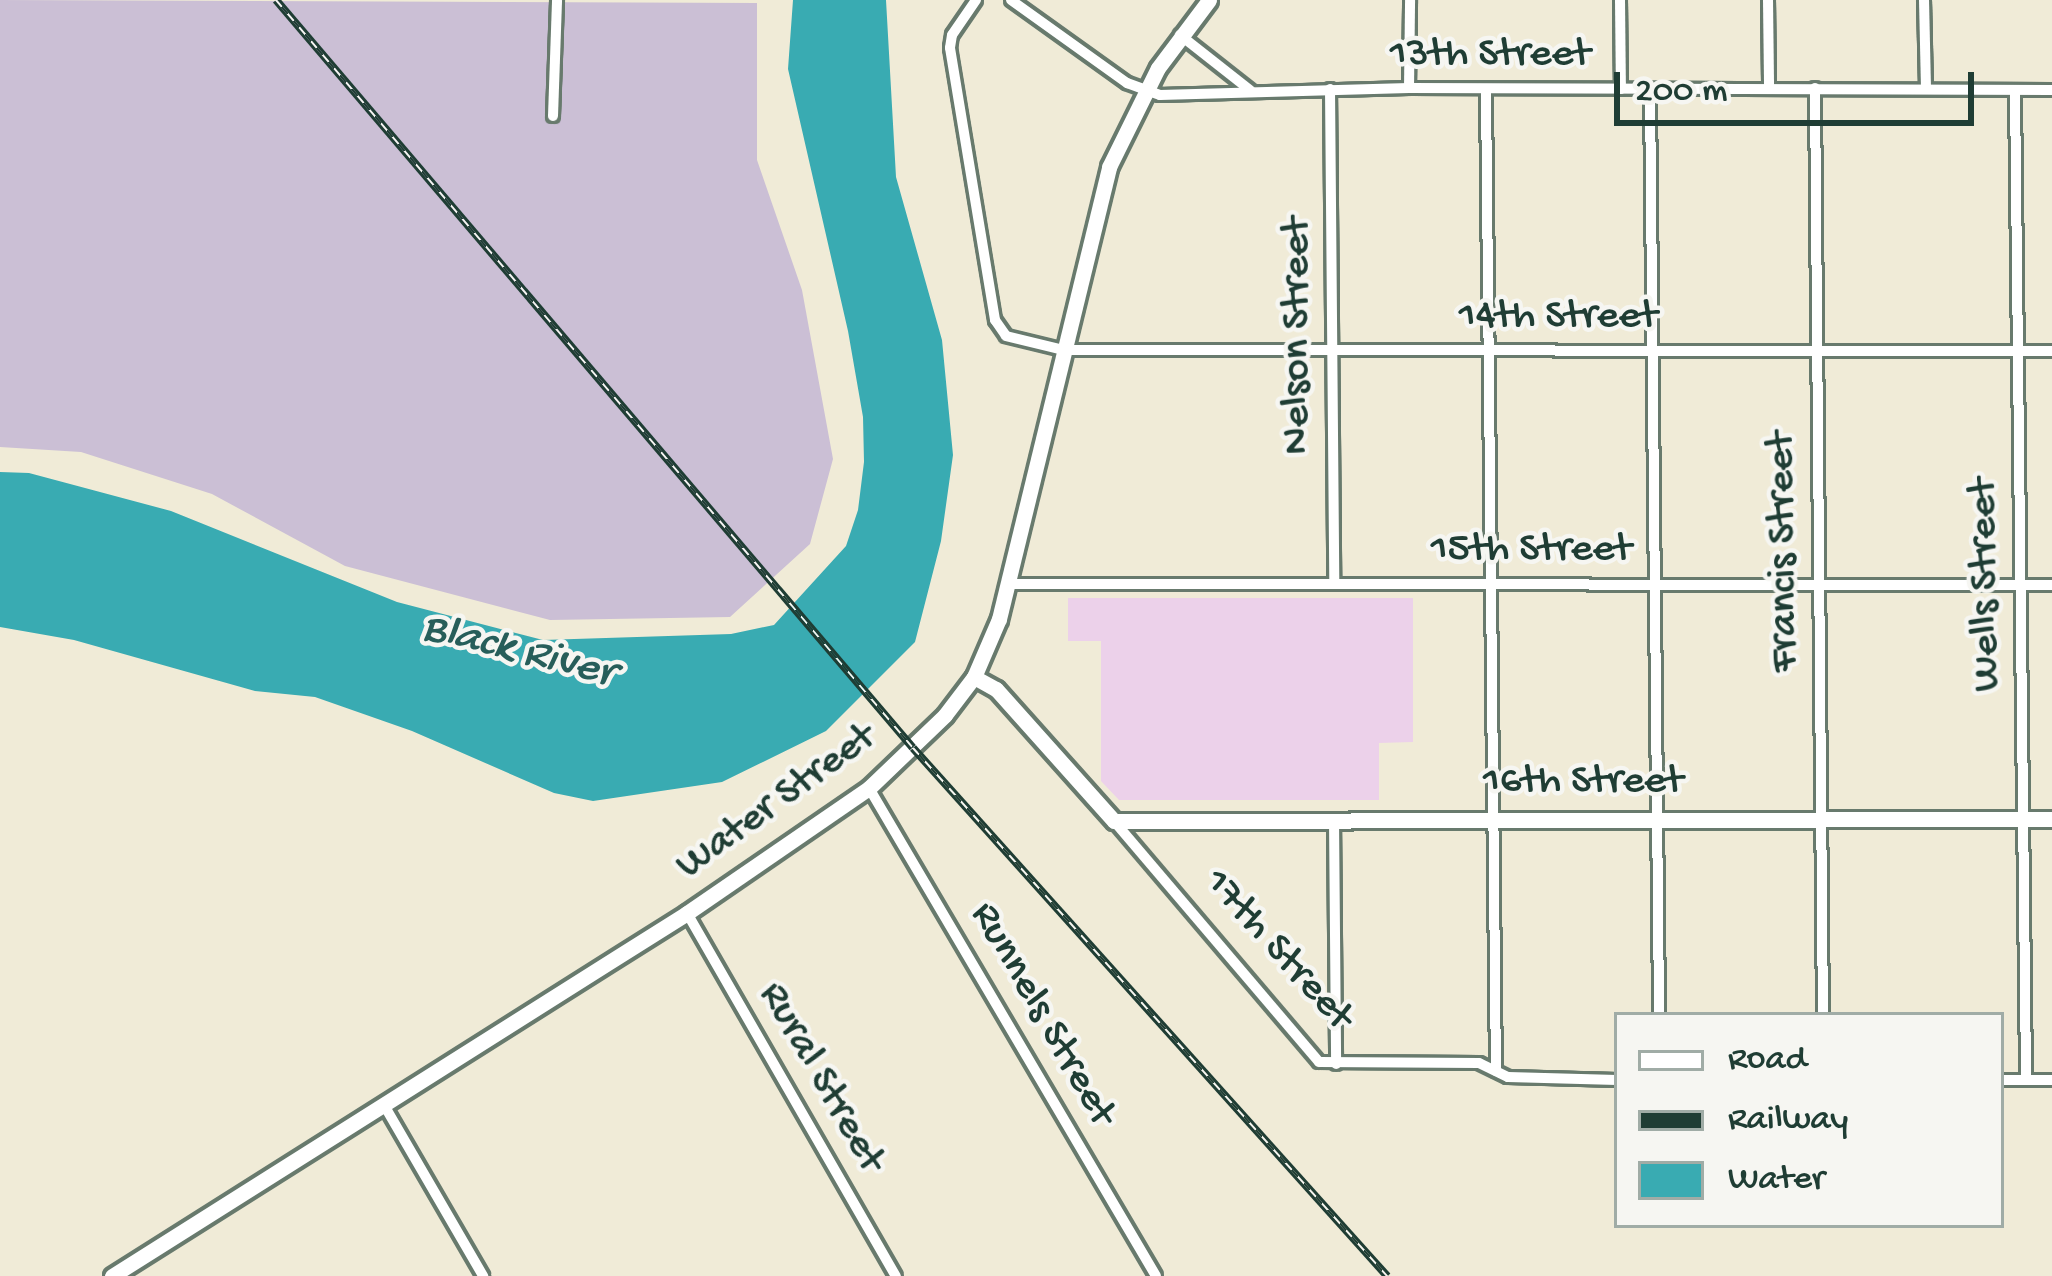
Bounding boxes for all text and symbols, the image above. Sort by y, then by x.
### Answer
street label: 13th Street [1390,31,1590,81]
scale bar [1620,48,1980,122]
text: 200 m [1635,71,1728,114]
street label: Nelson Street [1274,217,1324,455]
street label: 14th Street [1459,293,1657,343]
street label: Francis Street [1758,431,1812,673]
street label: Wells Street [1960,478,2014,692]
street label: 15th Street [1431,526,1631,576]
water label: Black River [416,602,620,702]
street label: Water Street [667,714,887,892]
street label: 16th Street [1483,758,1683,808]
street label: 17th Street [1191,860,1363,1042]
street label: Runnels Street [957,894,1125,1136]
street label: Rural Street [745,974,895,1182]
legend [1614,1012,2004,1228]
text: Road [1728,1039,1807,1082]
text: Railway [1728,1099,1848,1142]
text: Water [1728,1159,1825,1202]

